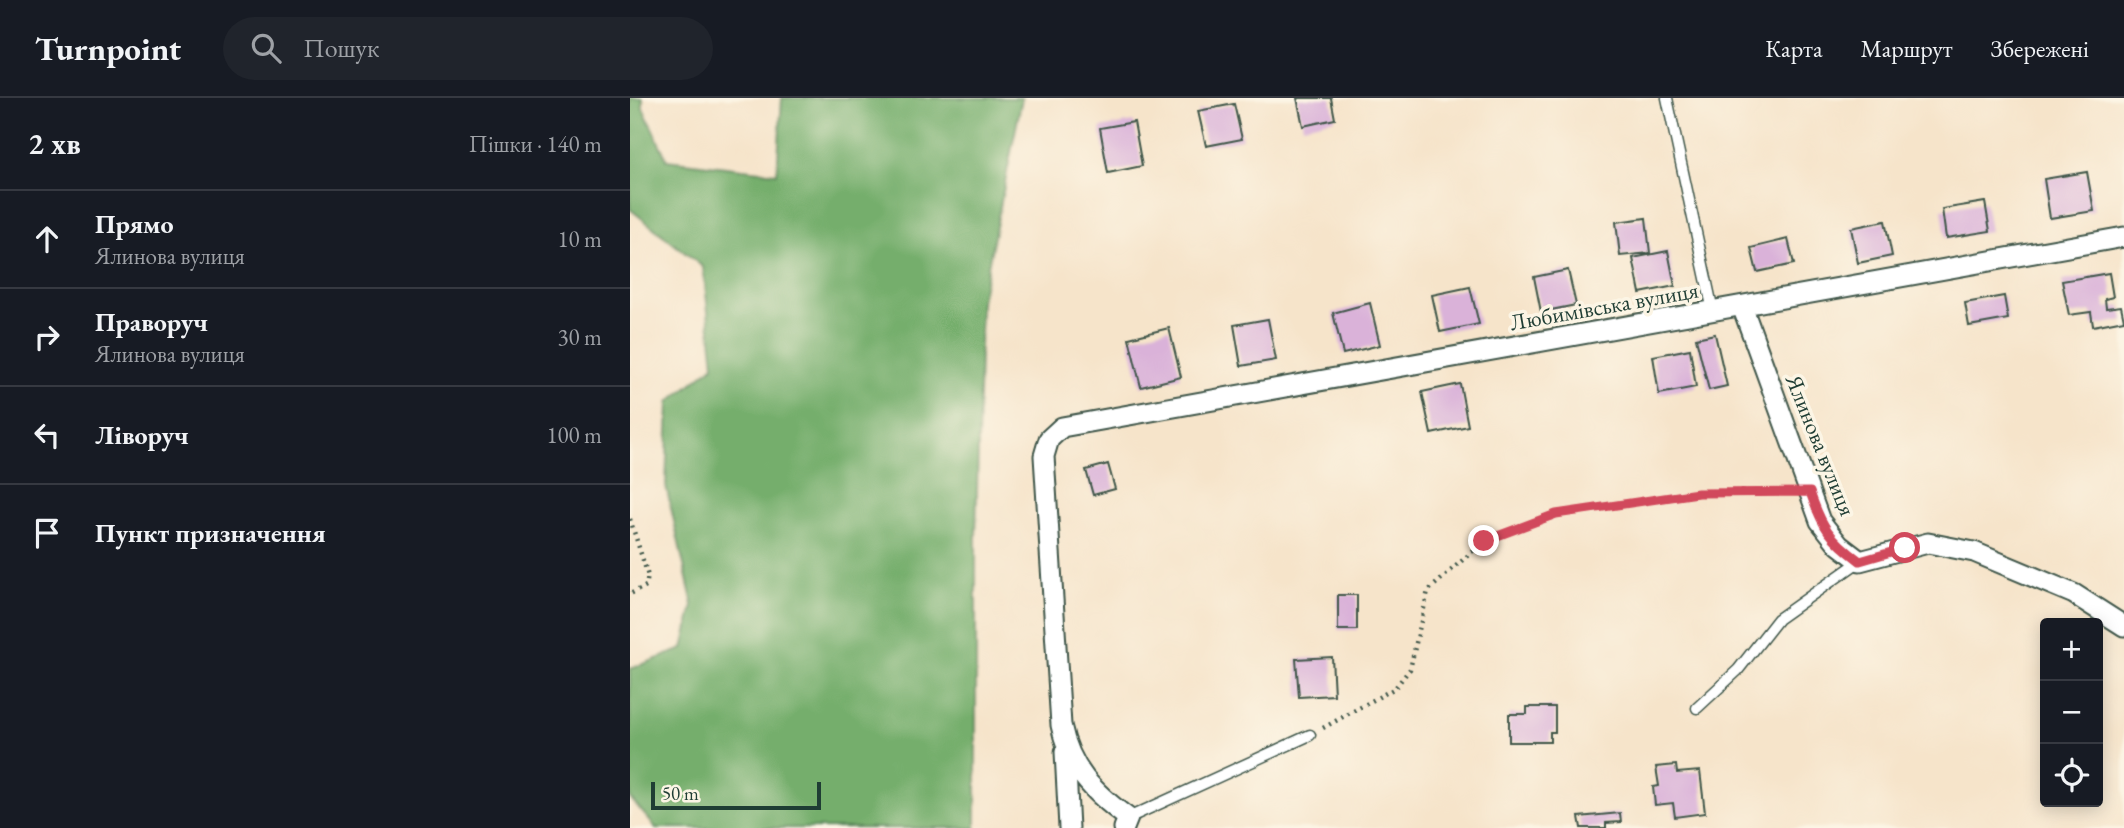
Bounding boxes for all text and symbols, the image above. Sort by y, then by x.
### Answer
search box [223,17,713,80]
text: Turnpoint [35,27,181,70]
icon: search [247,29,285,67]
text: Пошук [303,31,379,65]
text: Карта [1765,33,1823,64]
text: Маршрут [1861,33,1953,64]
text: Збережені [1991,33,2089,64]
text: 2 хв [28,124,81,163]
text: Пішки · 140 m [469,129,602,159]
text: Прямо [95,207,174,241]
icon: ahead [28,220,66,258]
text: 10 m [557,224,602,254]
text: Ялинова вулиця [95,241,245,271]
street label: Любимівська вулиця [1507,275,1701,337]
text: Праворуч [95,305,208,339]
icon: right [28,318,66,356]
text: 30 m [557,322,602,352]
text: Ялинова вулиця [95,339,245,369]
street label: Ялинова вулиця [1779,369,1863,520]
icon: left [28,416,66,454]
text: Ліворуч [95,418,189,452]
text: 100 m [546,420,602,450]
icon: arrive [28,514,66,552]
text: Пункт призначення [95,516,326,550]
route end [1468,525,1499,556]
route start [1889,532,1920,563]
map controls [2040,618,2103,807]
button: + [2040,618,2103,681]
button: − [2040,681,2103,744]
button: locate [2040,744,2103,807]
scale bar [651,779,821,811]
text: 50 m [662,781,699,806]

